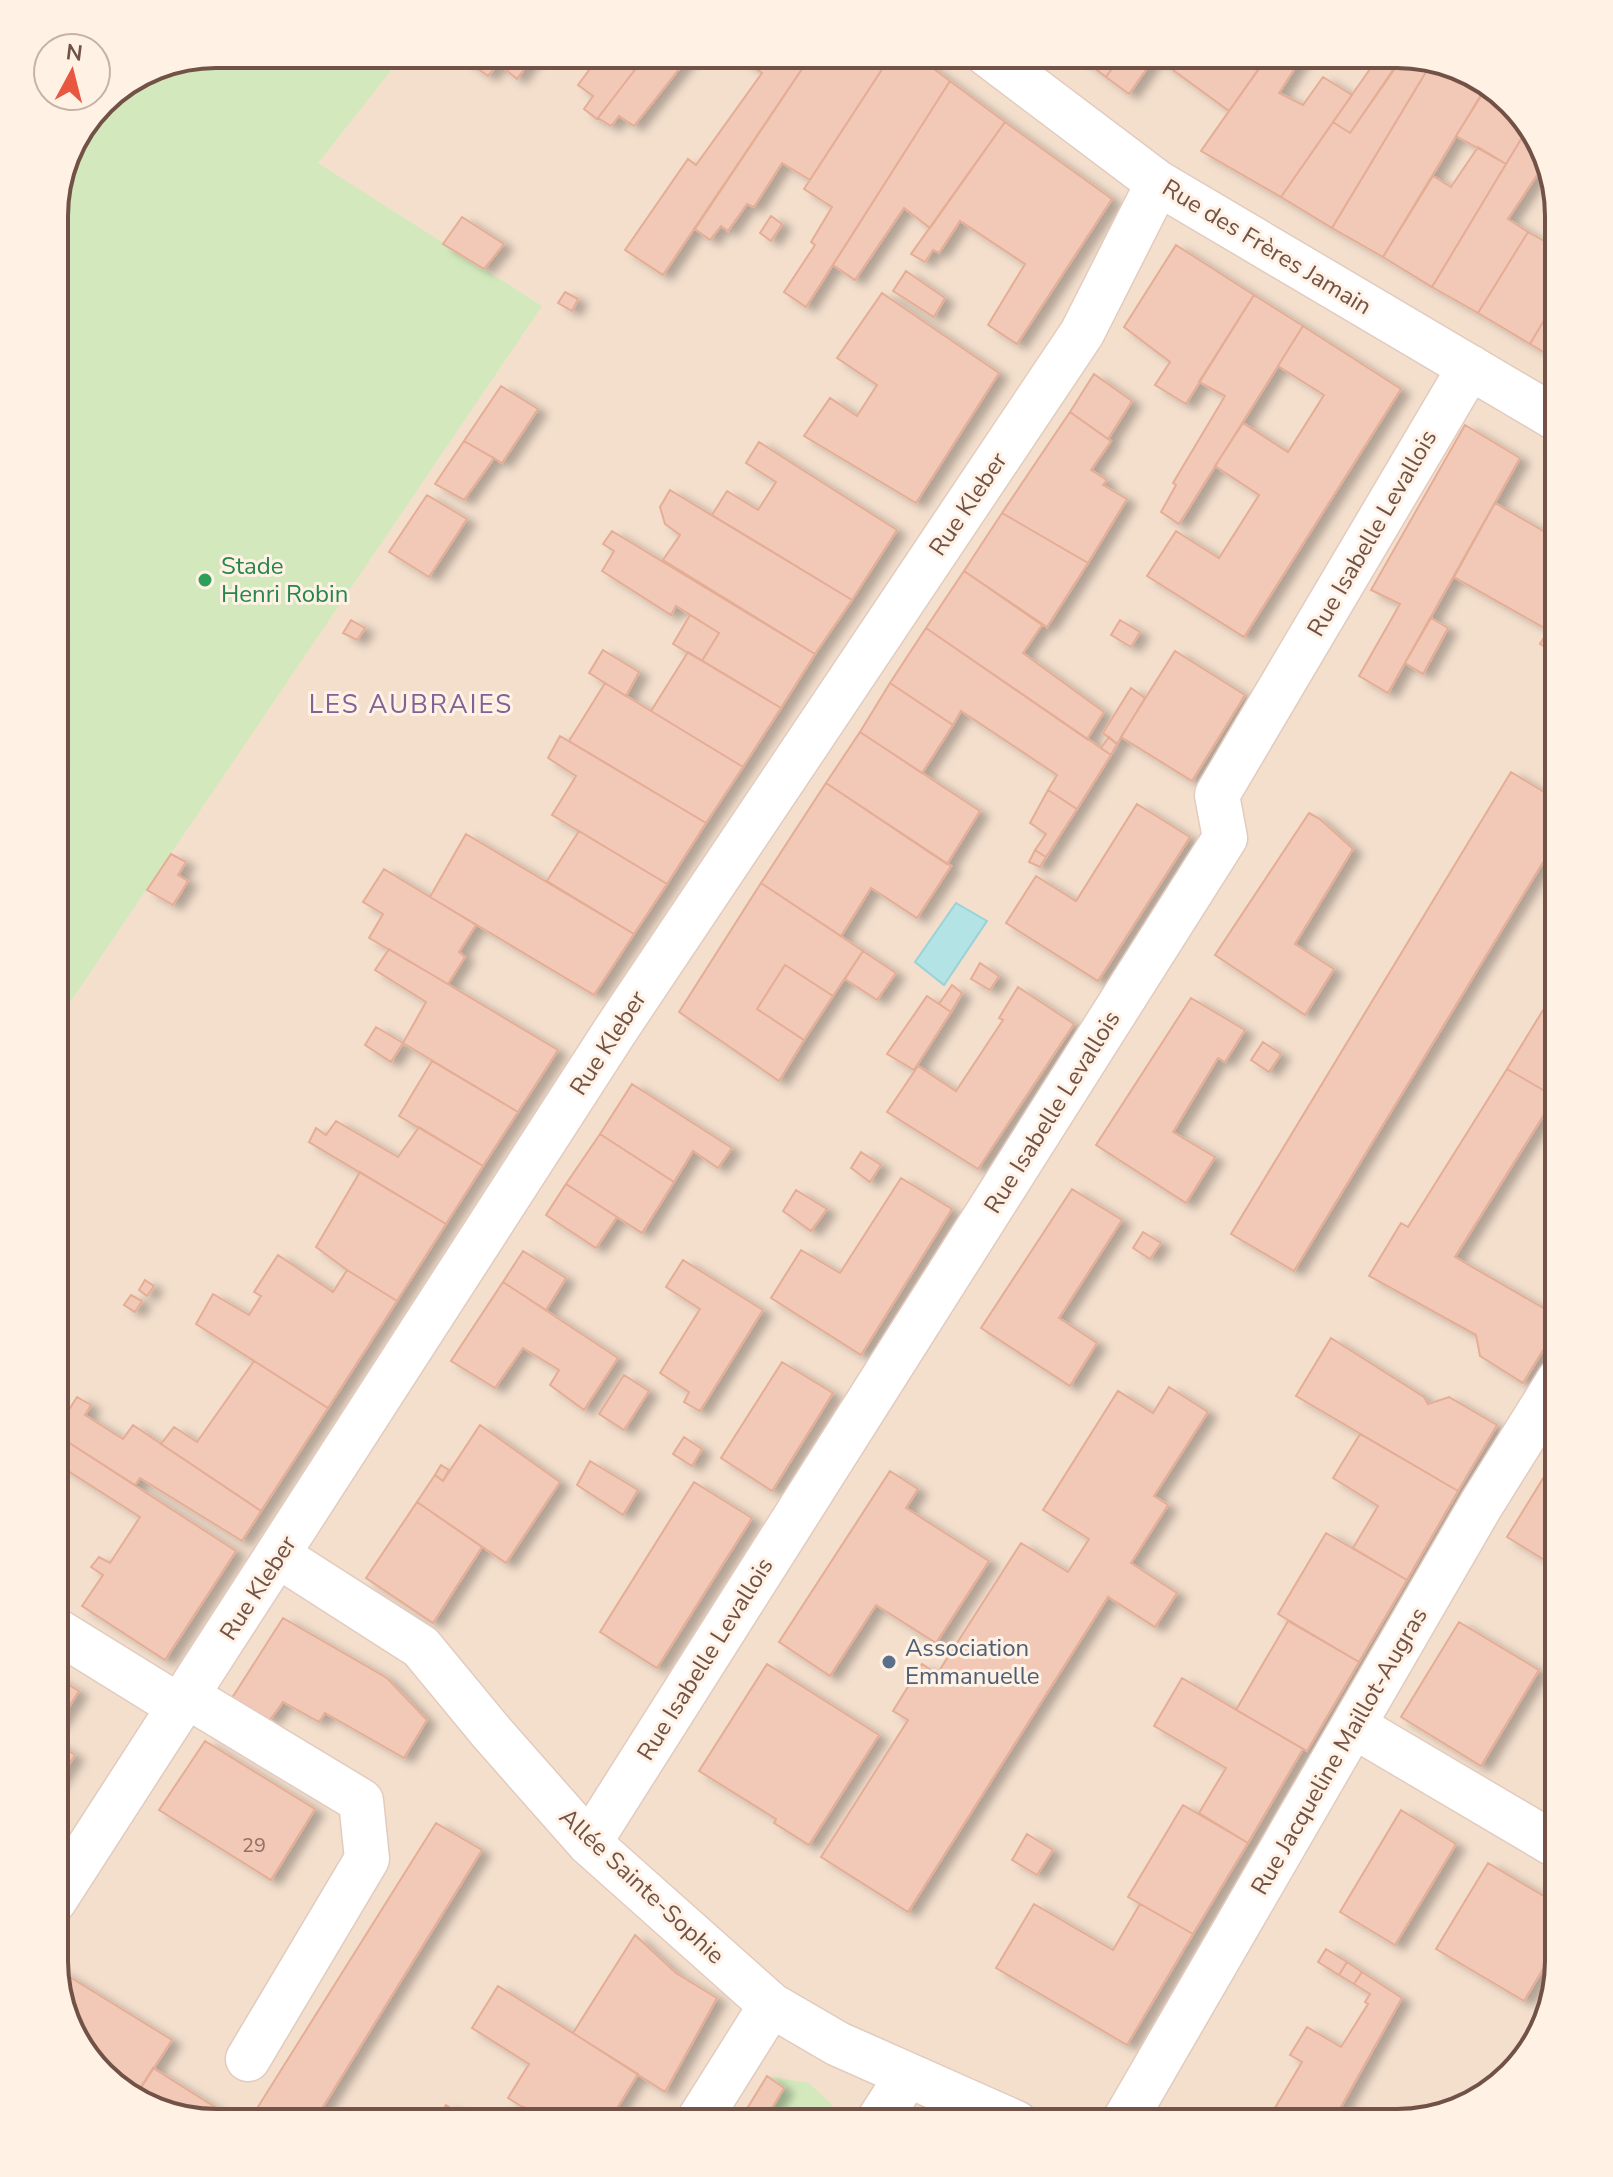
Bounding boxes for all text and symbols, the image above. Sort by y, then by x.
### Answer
north arrow [32,32,112,112]
text: N [64,37,84,69]
street label: Rue des Frères Jamain [1156,172,1378,322]
street label: Rue Isabelle Levallois [1300,424,1444,642]
street label: Rue Kleber [922,446,1015,562]
place label: Stade Henri Robin [221,550,348,610]
marker: Stade Henri Robin [196,571,214,589]
district label: LES AUBRAIES [309,687,513,722]
street label: Rue Kleber [562,984,654,1101]
street label: Rue Isabelle Levallois [977,1004,1127,1220]
street label: Rue Kleber [212,1529,304,1646]
street label: Rue Isabelle Levallois [630,1551,780,1767]
street label: Rue Jacqueline Maillot-Augras [1243,1601,1435,1901]
place label: Association Emmanuelle [905,1632,1040,1692]
marker: Association Emmanuelle [880,1653,898,1671]
street label: Allée Sainte-Sophie [552,1801,732,1971]
house number: 29 [242,1832,266,1859]

